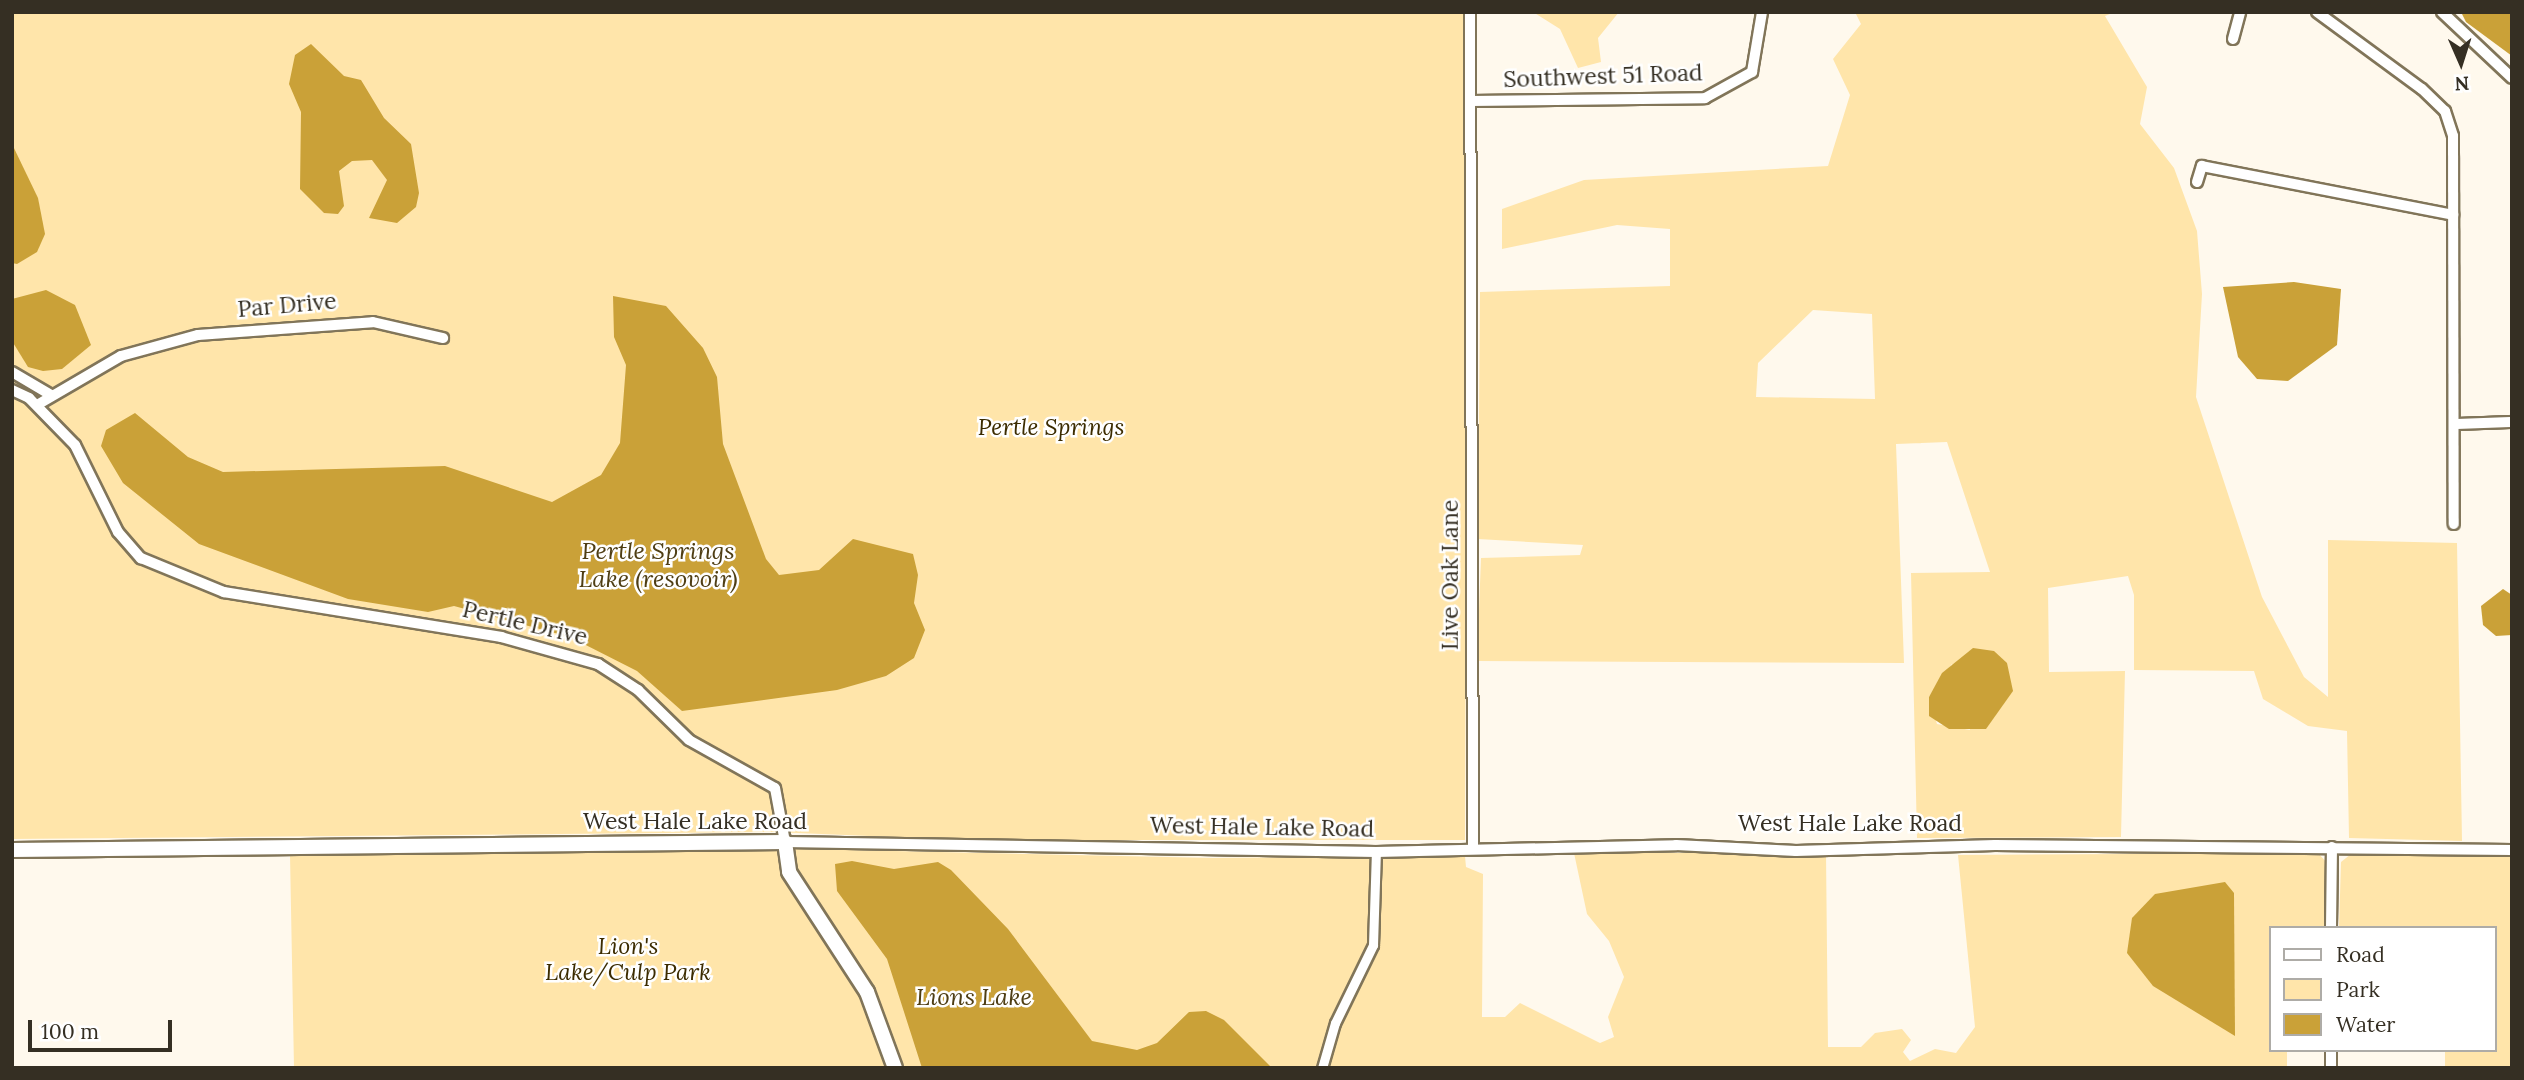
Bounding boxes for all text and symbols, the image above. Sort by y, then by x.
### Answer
north arrow [2426,28,2496,98]
street label: Southwest 51 Road [1503,59,1703,93]
text: N [2454,72,2470,96]
street label: Par Drive [236,287,338,323]
park label: Pertle Springs [978,413,1124,441]
street label: Live Oak Lane [1436,500,1464,650]
water label: Pertle Springs Lake (resovoir) [578,537,738,593]
street label: Pertle Drive [460,595,590,651]
street label: West Hale Lake Road [583,807,807,835]
street label: West Hale Lake Road [1738,809,1962,837]
street label: West Hale Lake Road [1150,811,1374,843]
legend [2268,926,2496,1052]
park label: Lion's Lake/Culp Park [545,932,711,986]
text: Road [2336,941,2385,968]
text: Park [2336,976,2380,1003]
water label: Lions Lake [916,983,1032,1011]
scale bar [32,1006,175,1050]
text: Water [2336,1011,2395,1038]
text: 100 m [41,1018,99,1045]

